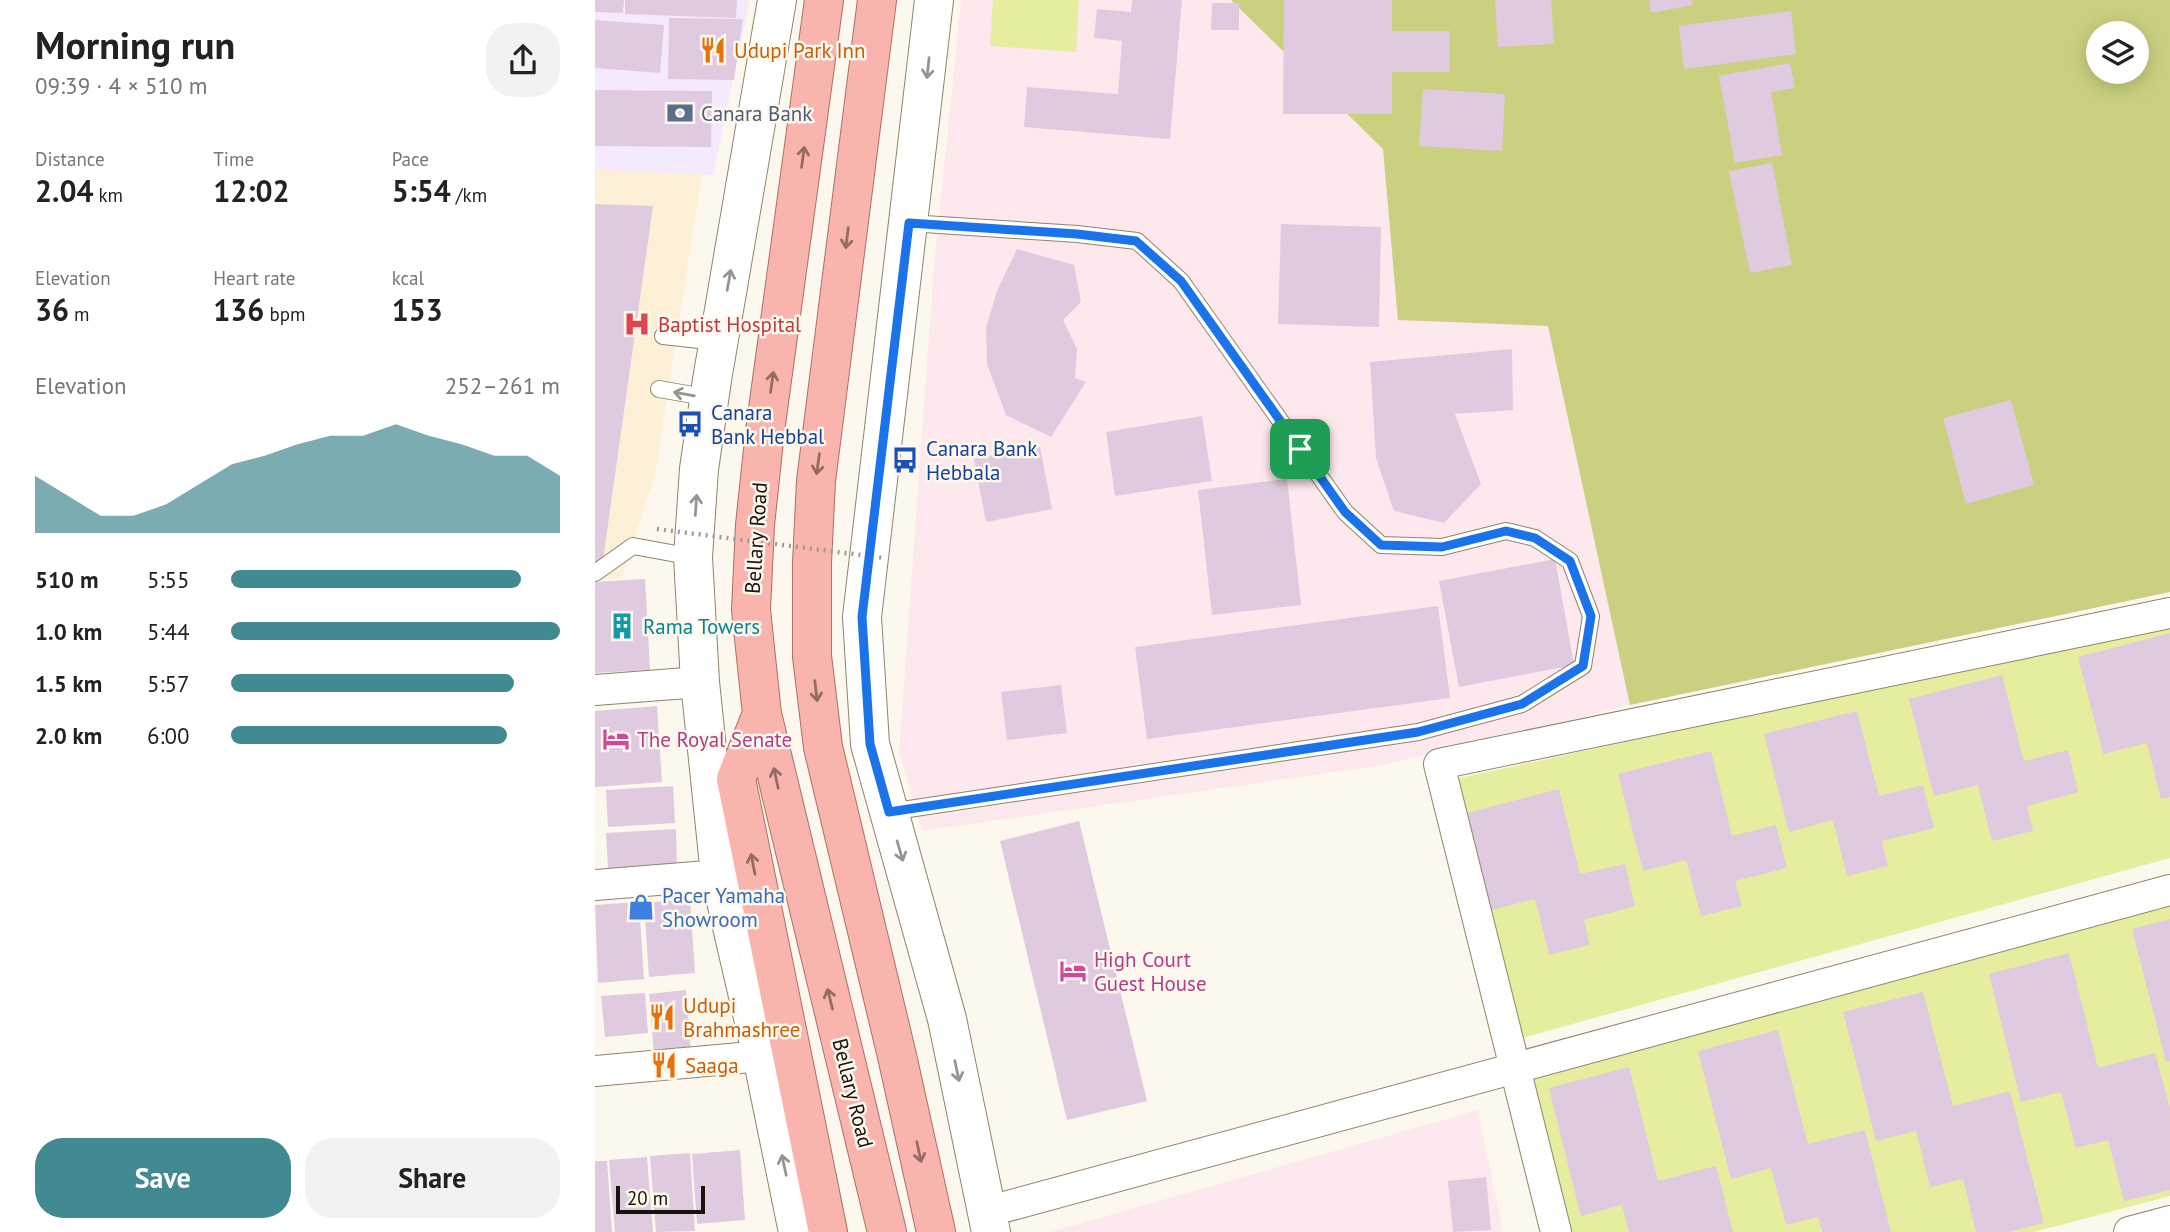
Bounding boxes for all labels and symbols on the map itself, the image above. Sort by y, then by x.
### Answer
restaurant icon: Udupi Park Inn [698,35,728,65]
place label: Udupi Park Inn [734,37,866,64]
one-way arrow [921,56,934,79]
bank icon: Canara Bank [665,98,695,128]
place label: Canara Bank [701,100,812,127]
one-way arrow [796,146,809,169]
one-way arrow [841,226,854,249]
one-way arrow [722,269,736,292]
hospital icon: Baptist Hospital [622,309,652,339]
place label: Baptist Hospital [658,311,801,338]
one-way arrow [765,371,778,394]
one-way arrow [673,387,696,400]
place label: Canara Bank Hebbal [711,399,824,450]
bus stop icon: Canara Bank Hebbal [675,409,705,439]
pin [1270,419,1330,479]
place label: Canara Bank Hebbala [926,435,1037,486]
bus stop icon: Canara Bank Hebbala [890,445,920,475]
one-way arrow [812,452,825,474]
street label: Bellary Road [739,481,773,595]
one-way arrow [690,494,703,517]
building icon: Rama Towers [607,611,637,641]
place label: Rama Towers [643,613,760,640]
one-way arrow [810,679,823,701]
hotel icon: The Royal Senate [601,724,631,754]
place label: The Royal Senate [637,726,792,753]
one-way arrow [769,767,783,790]
one-way arrow [894,839,907,861]
one-way arrow [746,853,760,876]
place label: Pacer Yamaha Showroom [662,882,785,933]
shop icon: Pacer Yamaha Showroom [626,892,656,922]
place label: High Court Guest House [1094,946,1207,997]
hotel icon: High Court Guest House [1058,956,1088,986]
one-way arrow [823,988,836,1011]
place label: Udupi Brahmashree [683,992,800,1043]
restaurant icon: Udupi Brahmashree [647,1002,677,1032]
street label: Bellary Road [826,1035,880,1151]
restaurant icon: Saaga [649,1050,679,1080]
place label: Saaga [685,1052,739,1079]
one-way arrow [951,1059,965,1082]
one-way arrow [912,1140,926,1163]
one-way arrow [777,1154,791,1177]
scale bar [616,1183,705,1215]

